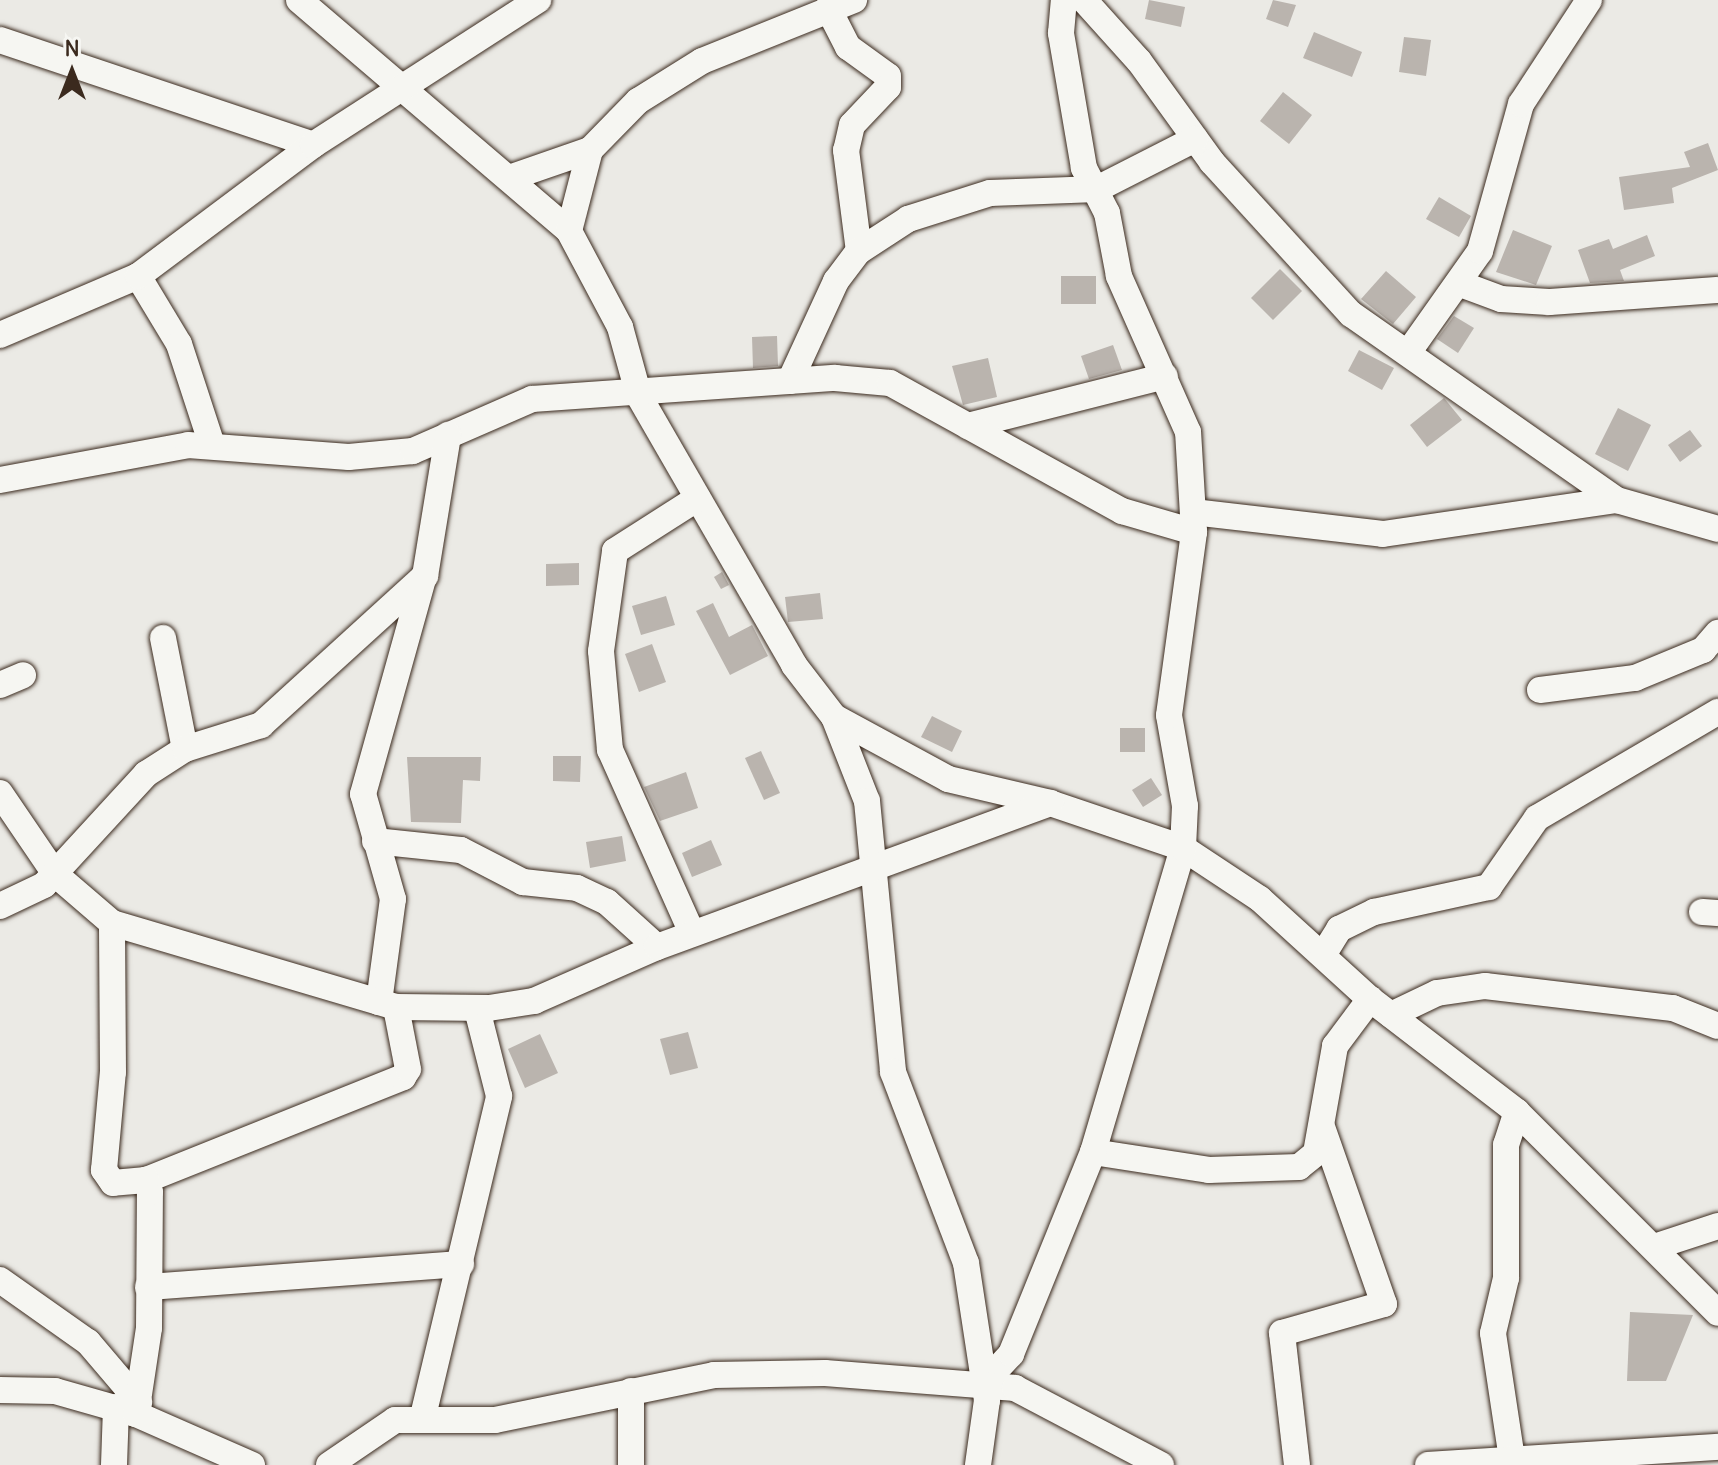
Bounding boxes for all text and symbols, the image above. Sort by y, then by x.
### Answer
north arrow [32,32,112,112]
text: N [64,34,80,62]

